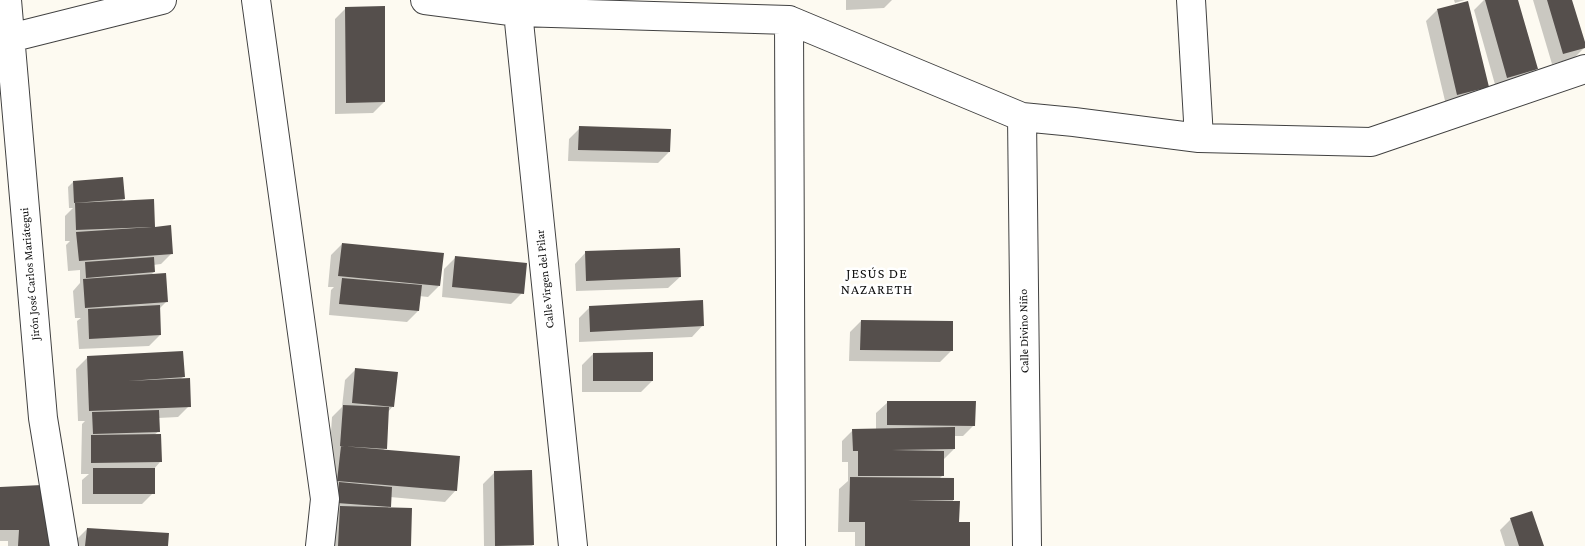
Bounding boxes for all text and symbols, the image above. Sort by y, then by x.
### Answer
street label: Jirón José Carlos Mariátegui [17,207,43,341]
street label: Calle Virgen del Pilar [533,229,557,329]
district label: JESÚS DE NAZARETH [840,266,914,298]
street label: Calle Divino Niño [1016,289,1032,373]

